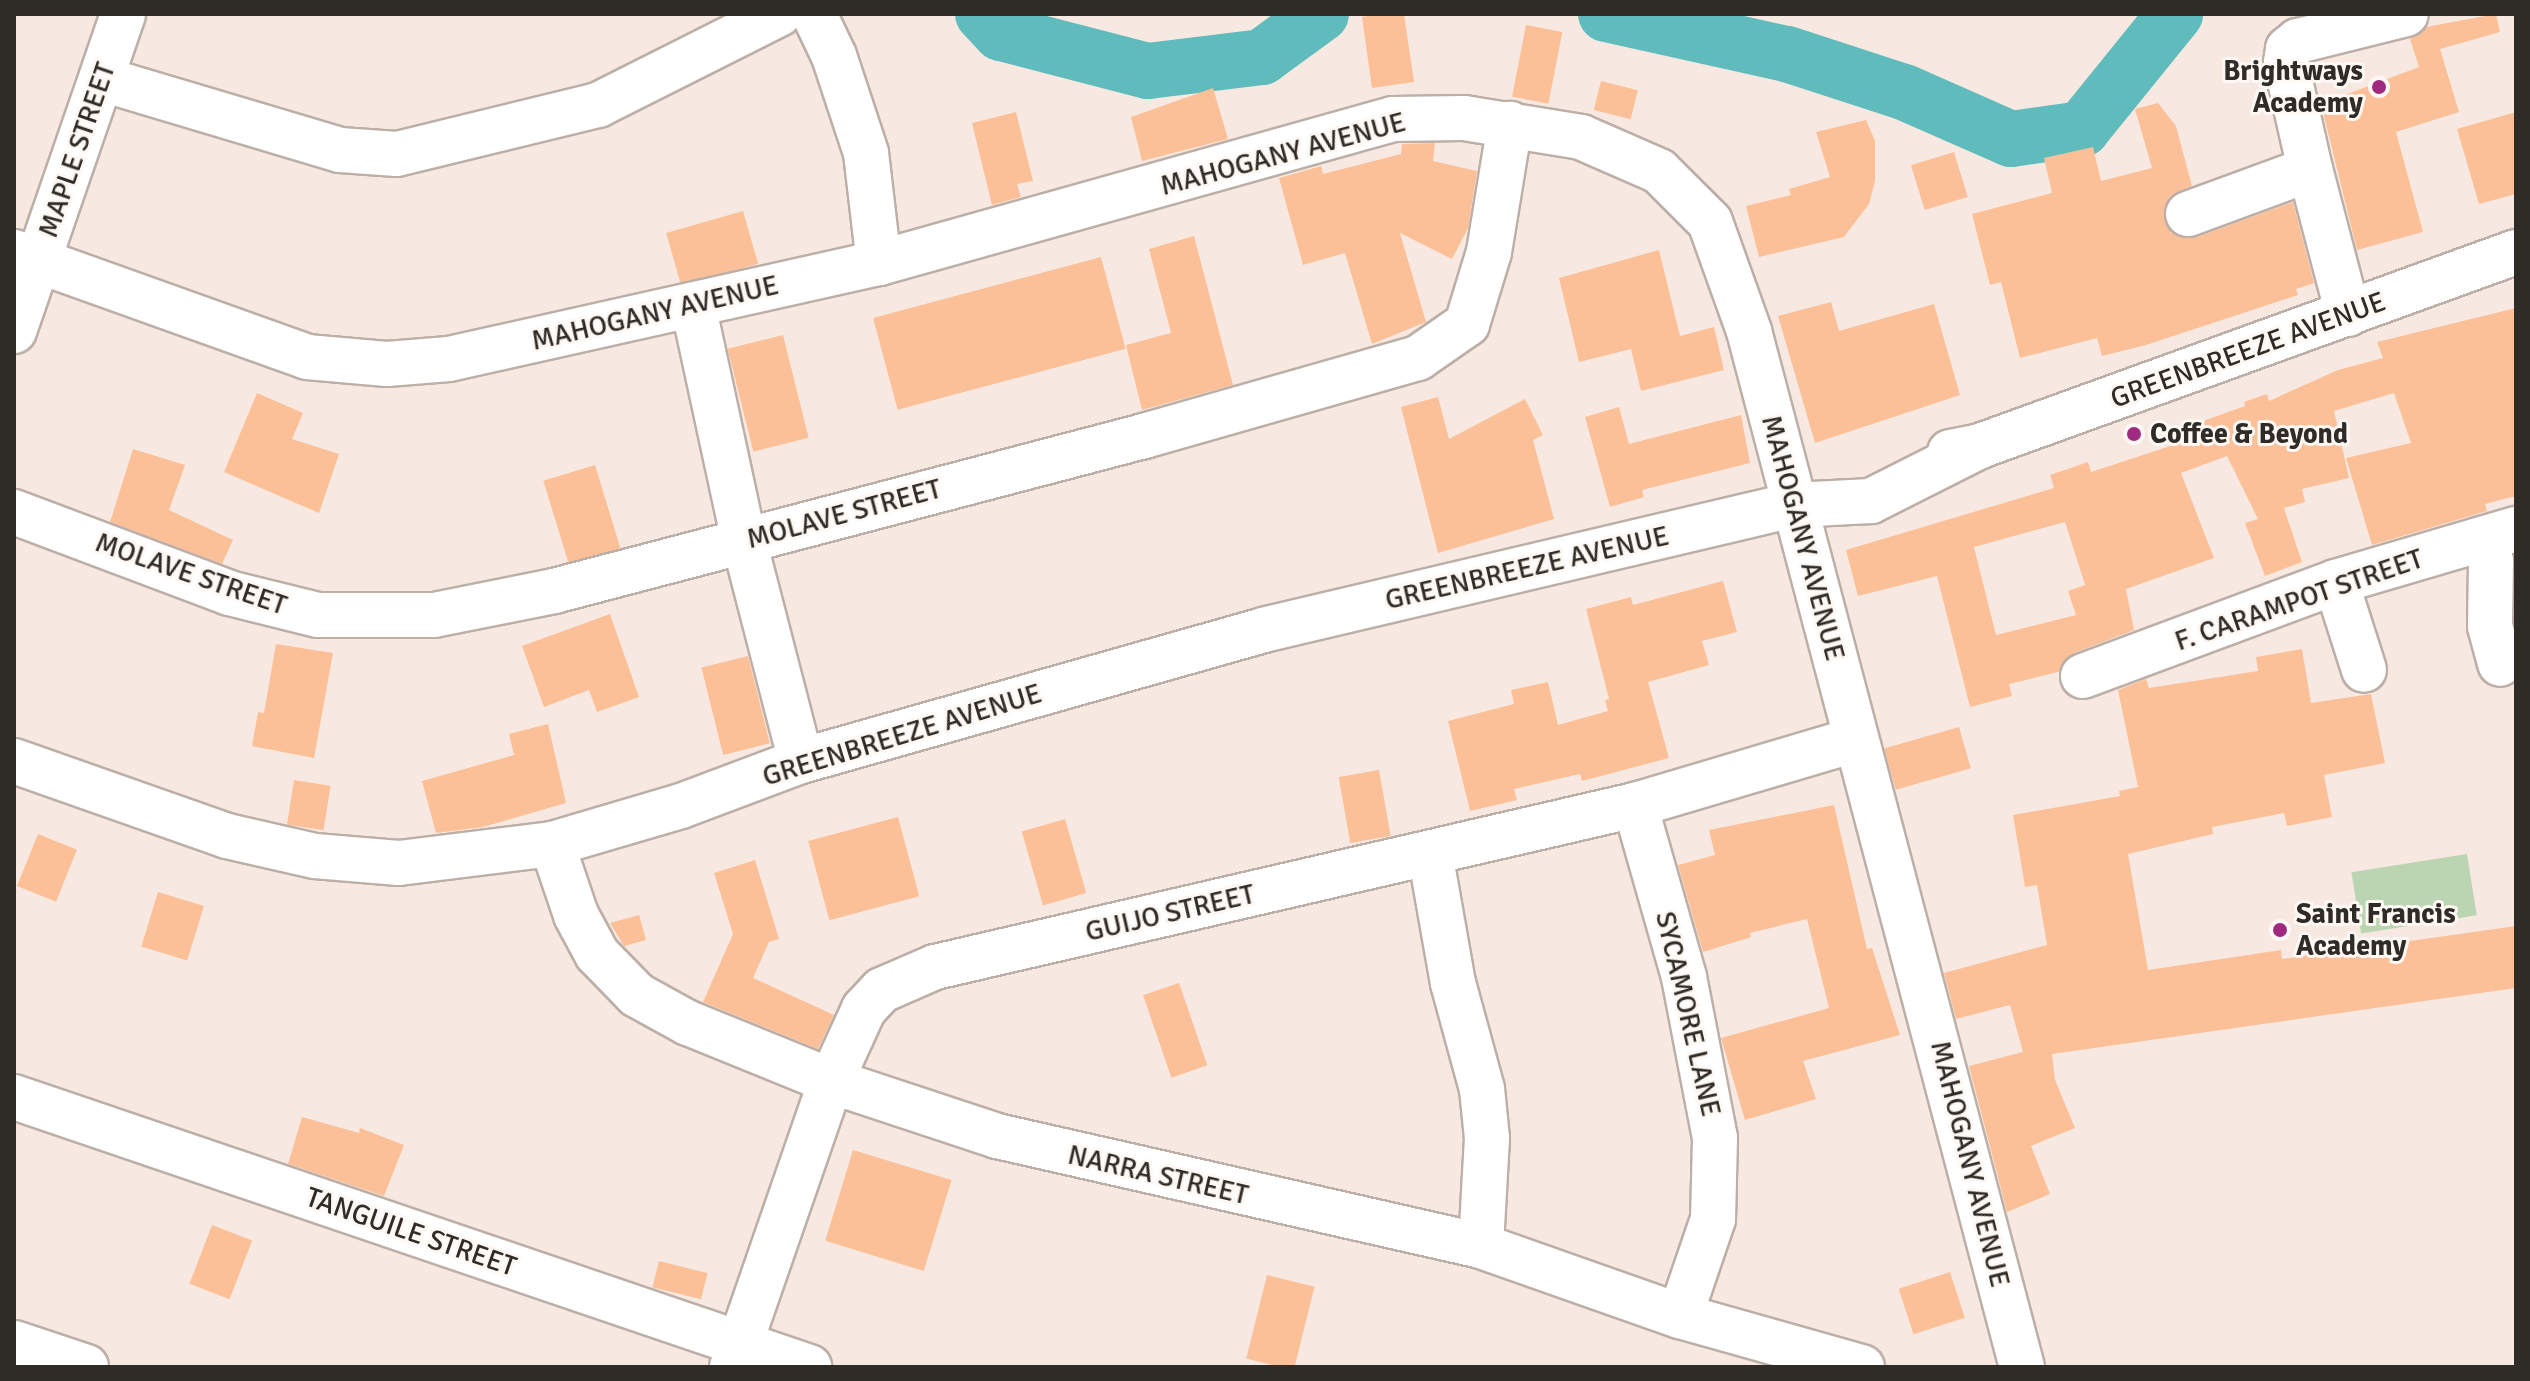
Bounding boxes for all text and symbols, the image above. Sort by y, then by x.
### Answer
place label: Brightways Academy [2223,54,2363,120]
street label: MAPLE STREET [31,58,123,242]
marker: Brightways Academy [2370,78,2388,96]
street label: MAHOGANY AVENUE [1157,105,1409,203]
street label: MAHOGANY AVENUE [528,268,782,358]
street label: GREENBREEZE AVENUE [2106,285,2390,415]
street label: MAHOGANY AVENUE [1754,412,1852,664]
place label: Coffee & Beyond [2150,417,2348,451]
marker: Coffee & Beyond [2125,425,2143,443]
street label: MOLAVE STREET [743,472,945,556]
street label: GREENBREEZE AVENUE [1382,519,1672,617]
street label: MOLAVE STREET [91,526,291,622]
street label: F. CARAMPOT STREET [2170,542,2428,658]
street label: GREENBREEZE AVENUE [758,677,1046,793]
street label: GUIJO STREET [1082,877,1258,949]
place label: Saint Francis Academy [2296,897,2456,963]
street label: SYCAMORE LANE [1648,908,1728,1120]
marker: Saint Francis Academy [2271,921,2289,939]
street label: MAHOGANY AVENUE [1923,1037,2017,1291]
street label: NARRA STREET [1065,1138,1251,1212]
street label: TANGUILE STREET [301,1180,521,1284]

